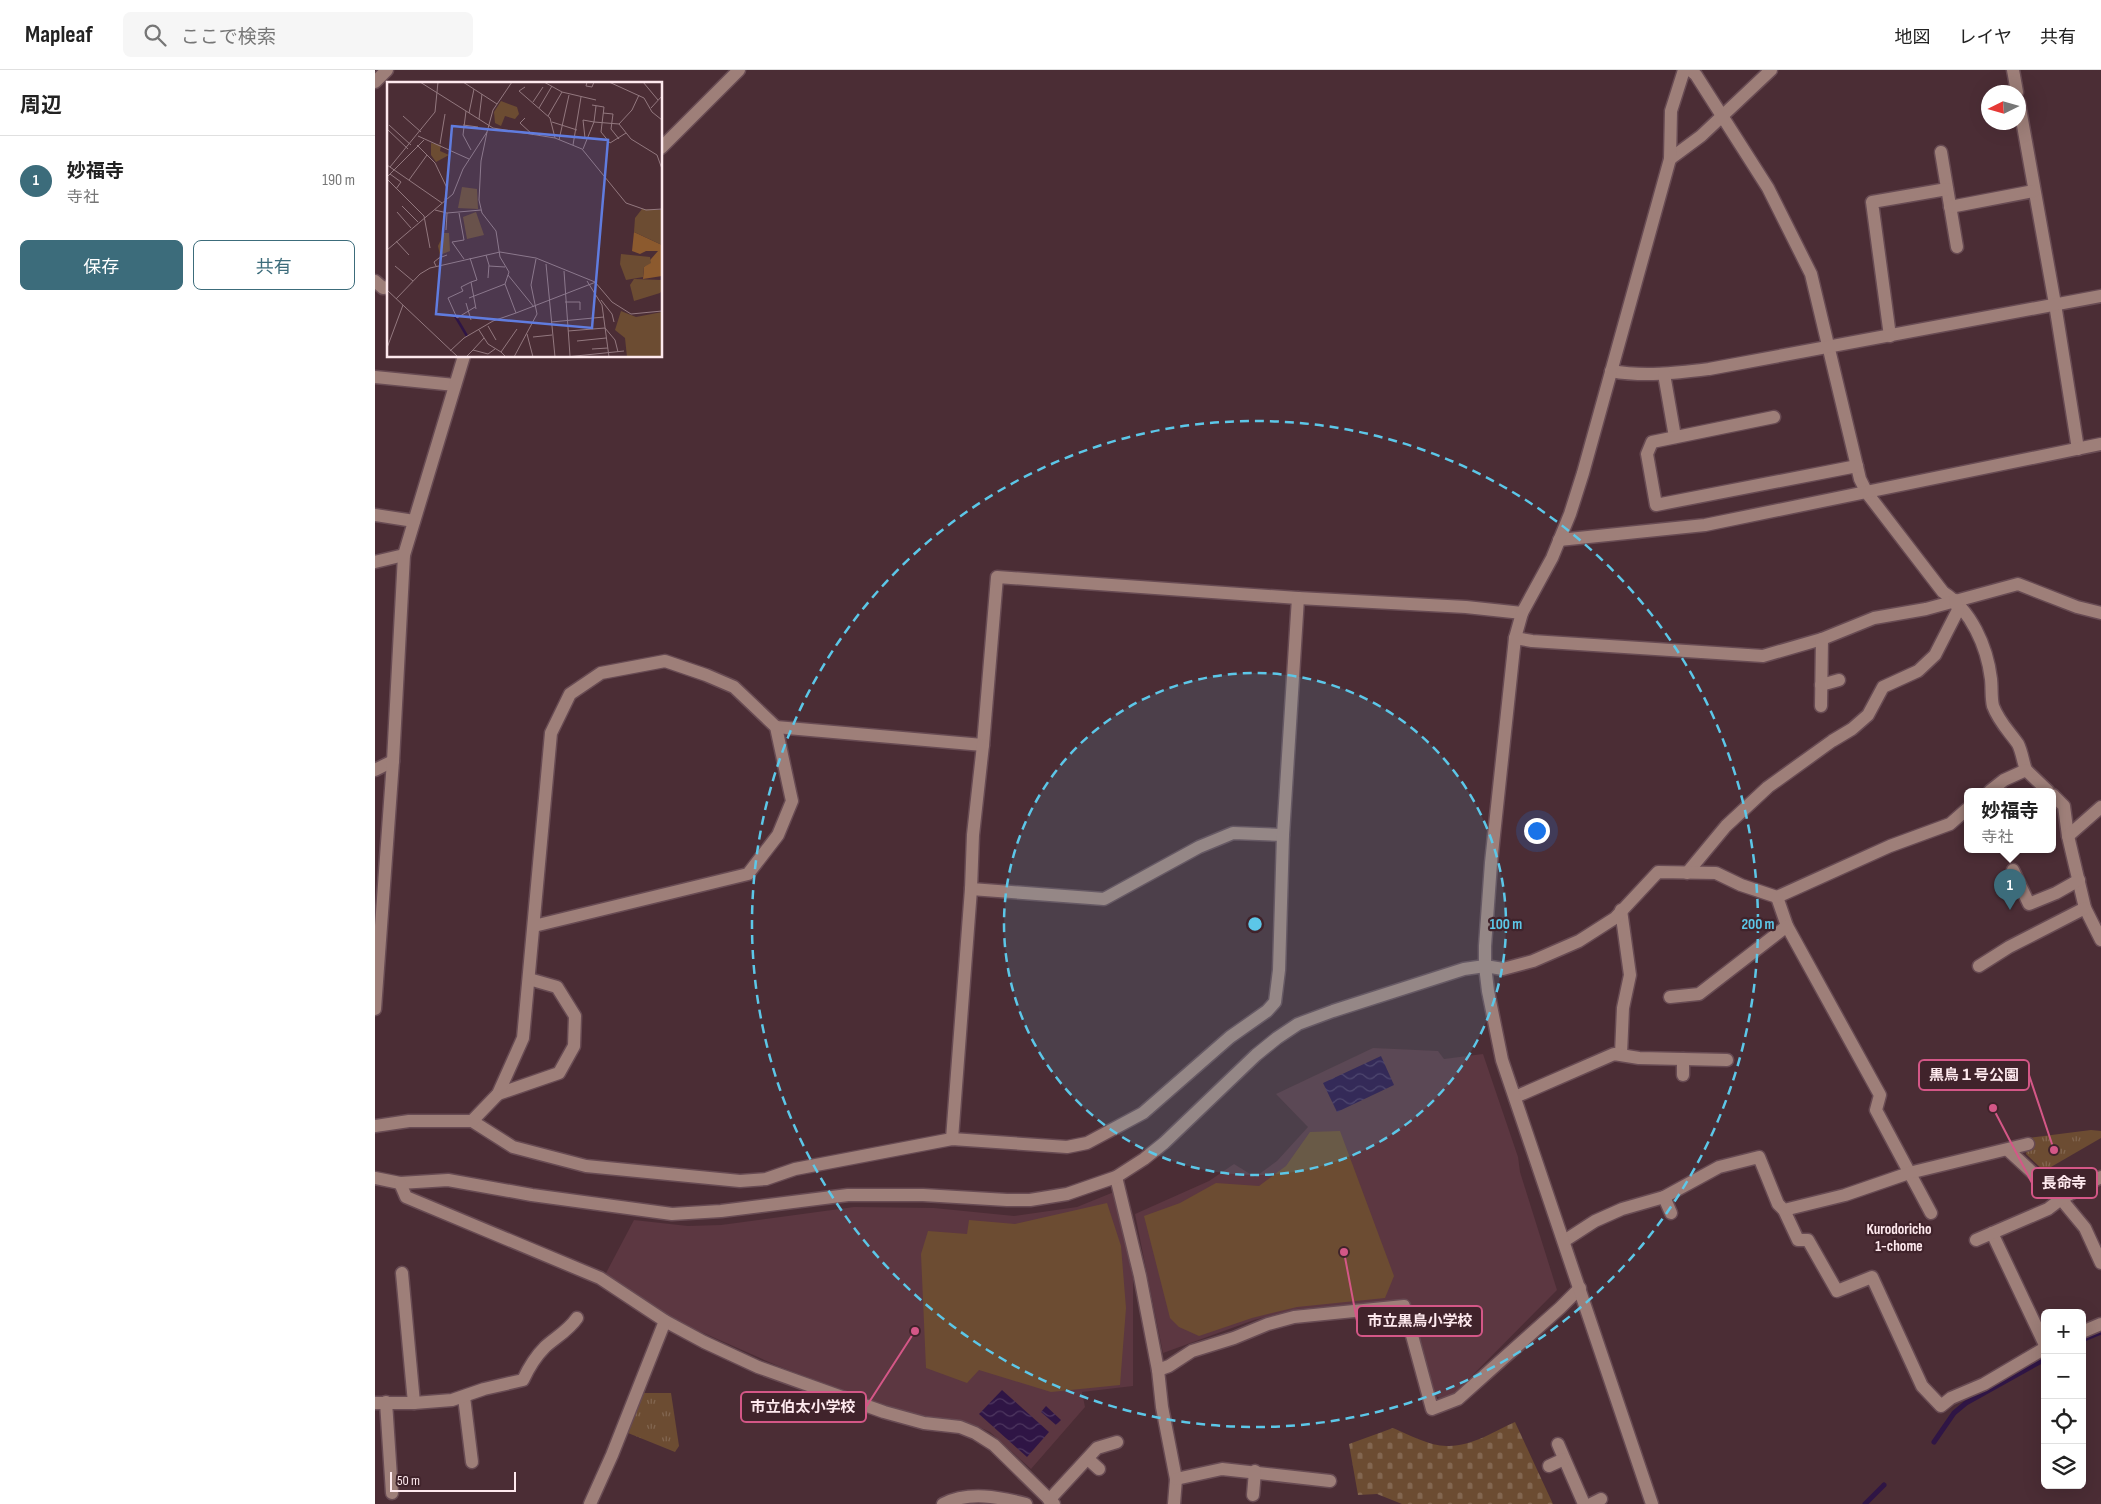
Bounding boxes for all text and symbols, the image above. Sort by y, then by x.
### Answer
search box [123,12,473,57]
text: Mapleaf [25,20,93,49]
icon: search [141,21,169,49]
text: ここで検索 [181,26,276,49]
text: 地図 [1895,27,1931,48]
text: レイヤ [1959,27,2012,48]
text: 共有 [2040,27,2076,48]
inset map [387,82,663,358]
north arrow [1981,85,2026,130]
text: 周辺 [20,93,62,118]
text: 妙福寺 [67,160,124,183]
text: 1 [33,171,39,190]
text: 190 m [322,171,355,190]
text: 寺社 [67,188,99,207]
button: 保存 [20,240,183,290]
button: 共有 [193,240,355,290]
popup [1964,788,2056,853]
text: 妙福寺 [1981,800,2039,823]
your location [1524,818,1550,844]
text: 寺社 [1981,828,2014,847]
pin: 1 [1994,869,2026,910]
centre of rings [1246,915,1264,933]
text: 100 m [1490,915,1522,934]
text: 200 m [1741,915,1775,934]
callout: 黒鳥１号公園 [1919,1060,2029,1090]
text: 黒鳥１号公園 [1929,1066,2019,1085]
callout: 長命寺 [2032,1168,2097,1198]
text: 長命寺 [2041,1174,2087,1193]
district label: Kurodoricho 1-chome [1866,1220,1932,1256]
callout: 市立黒鳥小学校 [1357,1306,1482,1336]
map controls [2041,1309,2086,1489]
button: + [2041,1309,2086,1354]
text: 市立黒鳥小学校 [1367,1312,1473,1331]
button: − [2041,1354,2086,1399]
callout: 市立伯太小学校 [741,1392,866,1422]
text: 市立伯太小学校 [750,1398,856,1417]
button: locate [2041,1399,2086,1444]
button: layers [2041,1444,2086,1489]
scale bar [390,1469,516,1492]
text: 50 m [397,1472,420,1489]

